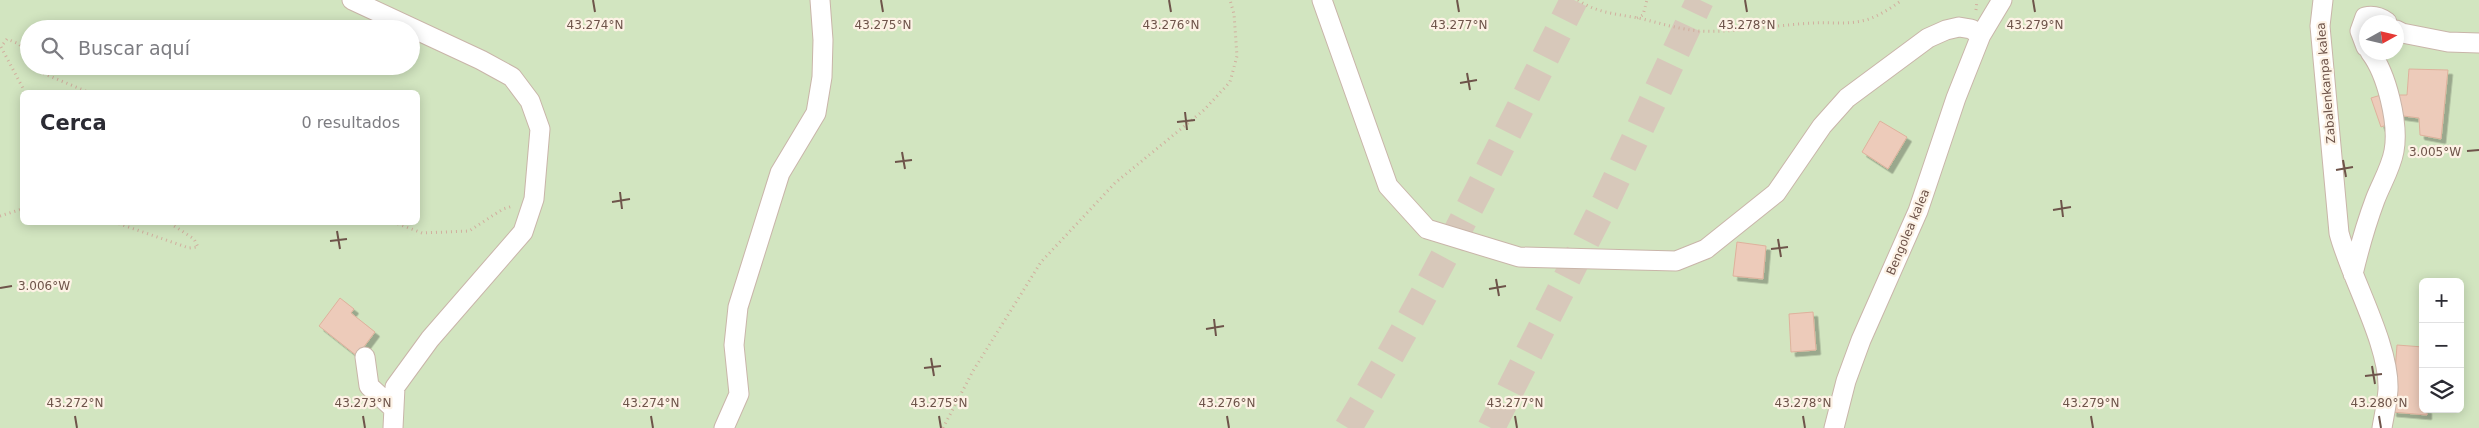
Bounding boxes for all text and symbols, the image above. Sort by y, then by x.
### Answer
north arrow [2359,15,2404,60]
text: 43.274°N [567,18,623,32]
text: 43.275°N [855,18,911,32]
text: 43.276°N [1143,18,1199,32]
text: 43.277°N [1431,18,1487,32]
text: 43.278°N [1719,18,1775,32]
text: 43.279°N [2007,18,2063,32]
search box [20,20,420,75]
street label: Zabalenkanpa kalea [2314,22,2338,144]
icon: search [38,34,66,62]
text: Buscar aquí [78,37,190,59]
text: Cerca [40,111,107,135]
text: 0 resultados [301,113,400,132]
text: 3.005°W [2409,145,2461,159]
street label: Bengolea kalea [1884,187,1932,277]
map controls [2419,278,2464,413]
button: + [2419,278,2464,323]
text: 3.006°W [18,279,70,293]
button: − [2419,323,2464,368]
button: layers [2419,368,2464,413]
text: 43.272°N [47,396,103,410]
text: 43.273°N [335,396,391,410]
text: 43.274°N [623,396,679,410]
text: 43.275°N [911,396,967,410]
text: 43.276°N [1199,396,1255,410]
text: 43.277°N [1487,396,1543,410]
text: 43.278°N [1775,396,1831,410]
text: 43.279°N [2063,396,2119,410]
text: 43.280°N [2351,396,2407,410]

